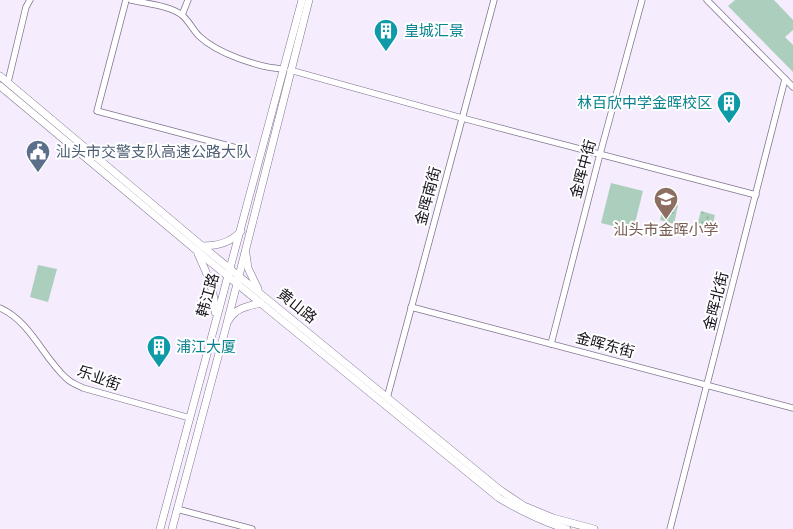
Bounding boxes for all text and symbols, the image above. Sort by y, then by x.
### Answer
building icon: 皇城汇景 [373,18,399,52]
place label: 皇城汇景 [404,22,464,40]
building icon: 林百欣中学金晖校区 [716,90,742,124]
place label: 林百欣中学金晖校区 [577,94,712,112]
street label: 金晖中街 [567,138,599,200]
public building icon: 汕头市交警支队高速公路大队 [25,139,51,173]
place label: 汕头市交警支队高速公路大队 [56,143,251,161]
street label: 金晖南街 [412,165,444,227]
school or university icon: 汕头市金晖小学 [653,186,679,220]
place label: 汕头市金晖小学 [613,221,719,239]
street label: 金晖北街 [700,270,732,332]
street label: 韩江路 [193,271,223,319]
street label: 黄山路 [274,285,320,327]
street label: 金晖东街 [574,329,636,361]
building icon: 浦江大厦 [146,334,172,368]
place label: 浦江大厦 [176,338,236,356]
street label: 乐业街 [75,362,123,394]

